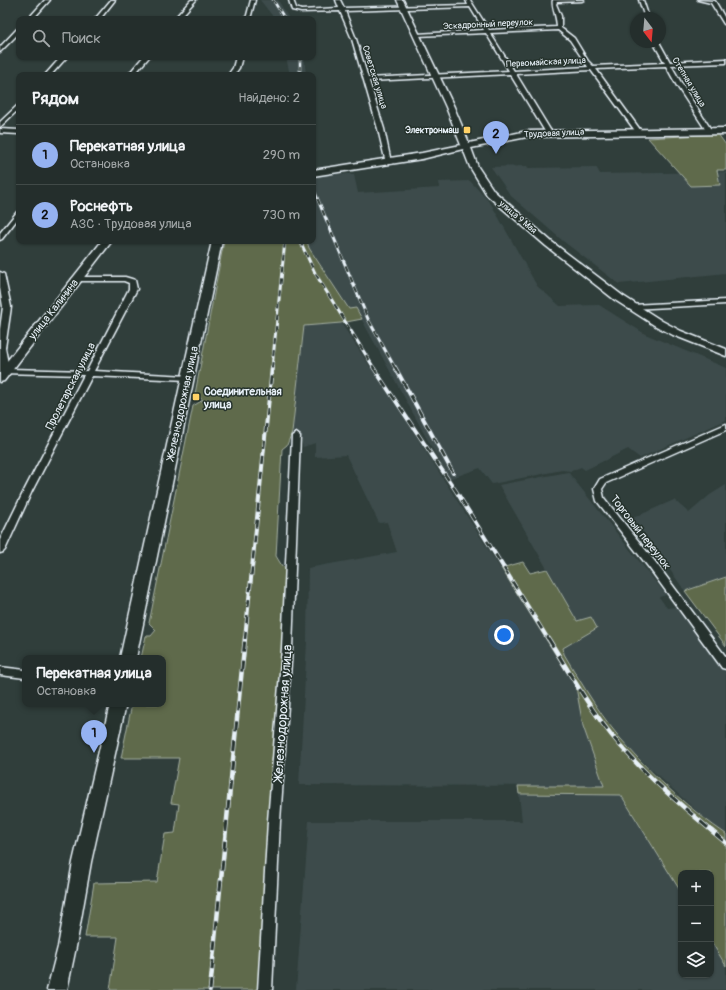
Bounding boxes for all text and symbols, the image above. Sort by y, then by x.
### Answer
north arrow [630,12,666,48]
search box [16,16,316,60]
street label: Эскадронный переулок [443,17,534,32]
icon: search [30,27,52,49]
text: Поиск [62,29,101,48]
street label: Советская улица [360,44,389,110]
street label: Первомайская улица [506,55,586,70]
street label: Степная улица [669,55,708,109]
text: Рядом [32,88,79,109]
text: Найдено: 2 [238,90,300,106]
pin: 2 [483,121,509,154]
place label: Электронмаш [405,125,460,136]
marker: Электронмаш [462,125,472,135]
street label: Трудовая улица [524,126,585,141]
text: Перекатная улица [70,137,185,156]
text: 1 [42,147,48,163]
text: 290 m [263,147,300,163]
text: Остановка [70,156,130,172]
text: Роснефть [70,197,133,216]
street label: улица 9 Мая [496,198,539,236]
text: 2 [41,207,49,223]
text: 730 m [263,207,300,223]
text: АЗС · Трудовая улица [70,216,192,232]
street label: улица Калинина [25,277,81,343]
street label: Пролетарская улица [43,340,98,432]
street label: Железнодорожная улица [164,345,201,463]
place label: Соединительная улица [203,385,282,411]
marker: Соединительная улица [191,392,201,402]
street label: Торговый переулок [608,493,674,572]
your location [494,625,514,645]
street label: Железнодорожная улица [270,644,296,784]
popup [22,655,166,707]
text: Перекатная улица [36,664,152,683]
text: Остановка [36,683,96,699]
pin: 1 [81,720,107,753]
map controls [678,870,714,978]
button: + [678,870,714,906]
button: − [678,906,714,942]
button: layers [678,942,714,978]

